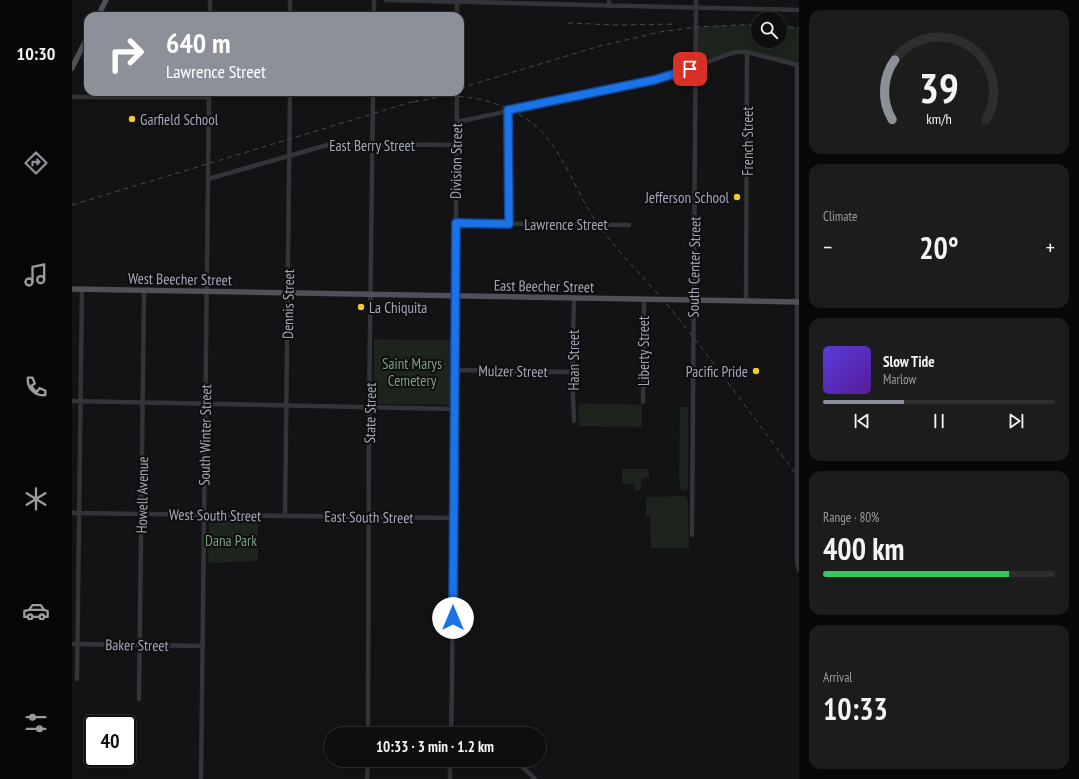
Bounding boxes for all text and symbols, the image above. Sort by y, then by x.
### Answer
map controls [751,12,787,48]
button: search [751,12,787,48]
text: 640 m [166,24,230,61]
icon: right [100,28,152,80]
text: 10:30 [17,42,55,65]
pin [673,52,707,86]
icon: arrive [679,58,701,80]
text: Lawrence Street [166,60,266,83]
text: 39 [919,61,959,114]
street label: French Street [738,106,757,176]
text: km/h [926,108,952,127]
place label: Garfield School [140,110,219,129]
marker: Garfield School [127,114,137,124]
street label: Division Street [446,123,466,199]
street label: East Berry Street [329,136,415,155]
icon: directions [22,149,50,177]
place label: Jefferson School [644,188,729,207]
marker: Jefferson School [732,192,742,202]
text: Climate [823,208,857,225]
street label: Lawrence Street [524,215,608,234]
street label: South Center Street [684,216,704,318]
text: 20° [919,228,959,267]
text: − [823,233,832,261]
text: + [1046,233,1055,261]
icon: music [22,261,50,289]
street label: West Beecher Street [128,269,232,289]
street label: Dennis Street [278,269,298,339]
street label: East Beecher Street [494,276,594,296]
place label: La Chiquita [369,298,427,317]
marker: La Chiquita [356,302,366,312]
street label: Liberty Street [634,316,653,386]
street label: Haan Street [564,330,583,390]
text: Slow Tide [883,352,935,371]
park label: Saint Marys Cemetery [382,354,442,390]
street label: Mulzer Street [478,361,548,381]
place label: Pacific Pride [686,362,748,381]
marker: Pacific Pride [751,366,761,376]
text: Marlow [883,371,916,388]
icon: phone [22,373,50,401]
street label: State Street [360,382,380,444]
street label: South Winter Street [195,384,215,486]
icon: previous [851,410,873,432]
icon: pause [928,410,950,432]
icon: next [1005,410,1027,432]
street label: Howell Avenue [132,456,152,534]
icon: climate [22,485,50,513]
street label: West South Street [169,505,261,525]
street label: East South Street [324,507,414,527]
text: Range · 80% [823,509,879,526]
text: 400 km [823,529,904,568]
park label: Dana Park [205,531,257,550]
icon: car [22,597,50,625]
position arrow [432,597,474,639]
street label: Baker Street [105,635,169,655]
text: Arrival [823,669,852,686]
text: 10:33 [823,689,888,728]
icon: filters [22,709,50,737]
speed limit sign: 40 [84,715,136,767]
text: 10:33 · 3 min · 1.2 km [376,737,494,756]

